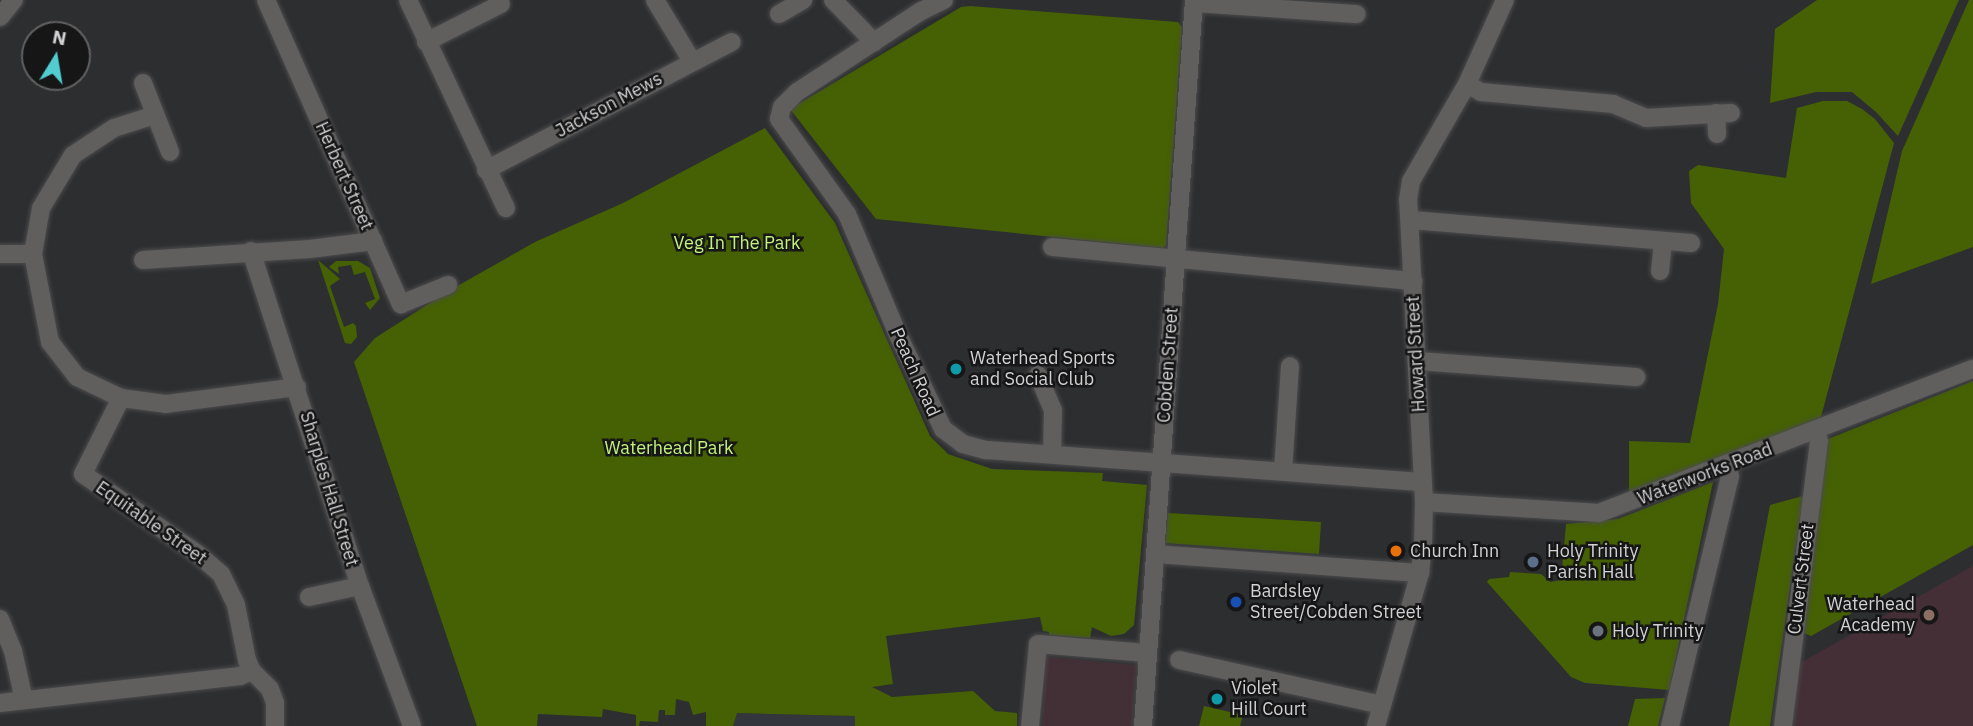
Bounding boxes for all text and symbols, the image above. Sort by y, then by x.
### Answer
north arrow [21,21,91,91]
text: N [51,24,69,50]
street label: Jackson Mews [552,68,666,142]
street label: Herbert Street [311,119,377,233]
park label: Veg In The Park [674,232,800,254]
street label: Howard Street [1402,295,1430,413]
street label: Cobden Street [1153,306,1183,424]
street label: Peach Road [886,324,944,420]
place label: Waterhead Sports and Social Club [970,348,1115,390]
marker: Waterhead Sports and Social Club [948,361,964,377]
street label: Sharples Hall Street [295,409,363,569]
park label: Waterhead Park [604,437,734,459]
street label: Waterworks Road [1635,438,1775,510]
street label: Equitable Street [91,477,211,569]
street label: Culvert Street [1783,522,1819,636]
place label: Church Inn [1410,540,1499,562]
place label: Holy Trinity Parish Hall [1547,541,1638,584]
marker: Church Inn [1388,543,1404,559]
marker: Holy Trinity Parish Hall [1525,554,1541,570]
place label: Bardsley Street/Cobden Street [1250,581,1422,624]
marker: Bardsley Street/Cobden Street [1228,594,1244,610]
place label: Waterhead Academy [1827,594,1915,636]
marker: Waterhead Academy [1921,607,1937,623]
place label: Holy Trinity [1612,620,1703,642]
marker: Holy Trinity [1590,623,1606,639]
place label: Violet Hill Court [1231,678,1307,720]
marker: Violet Hill Court [1209,691,1225,707]

